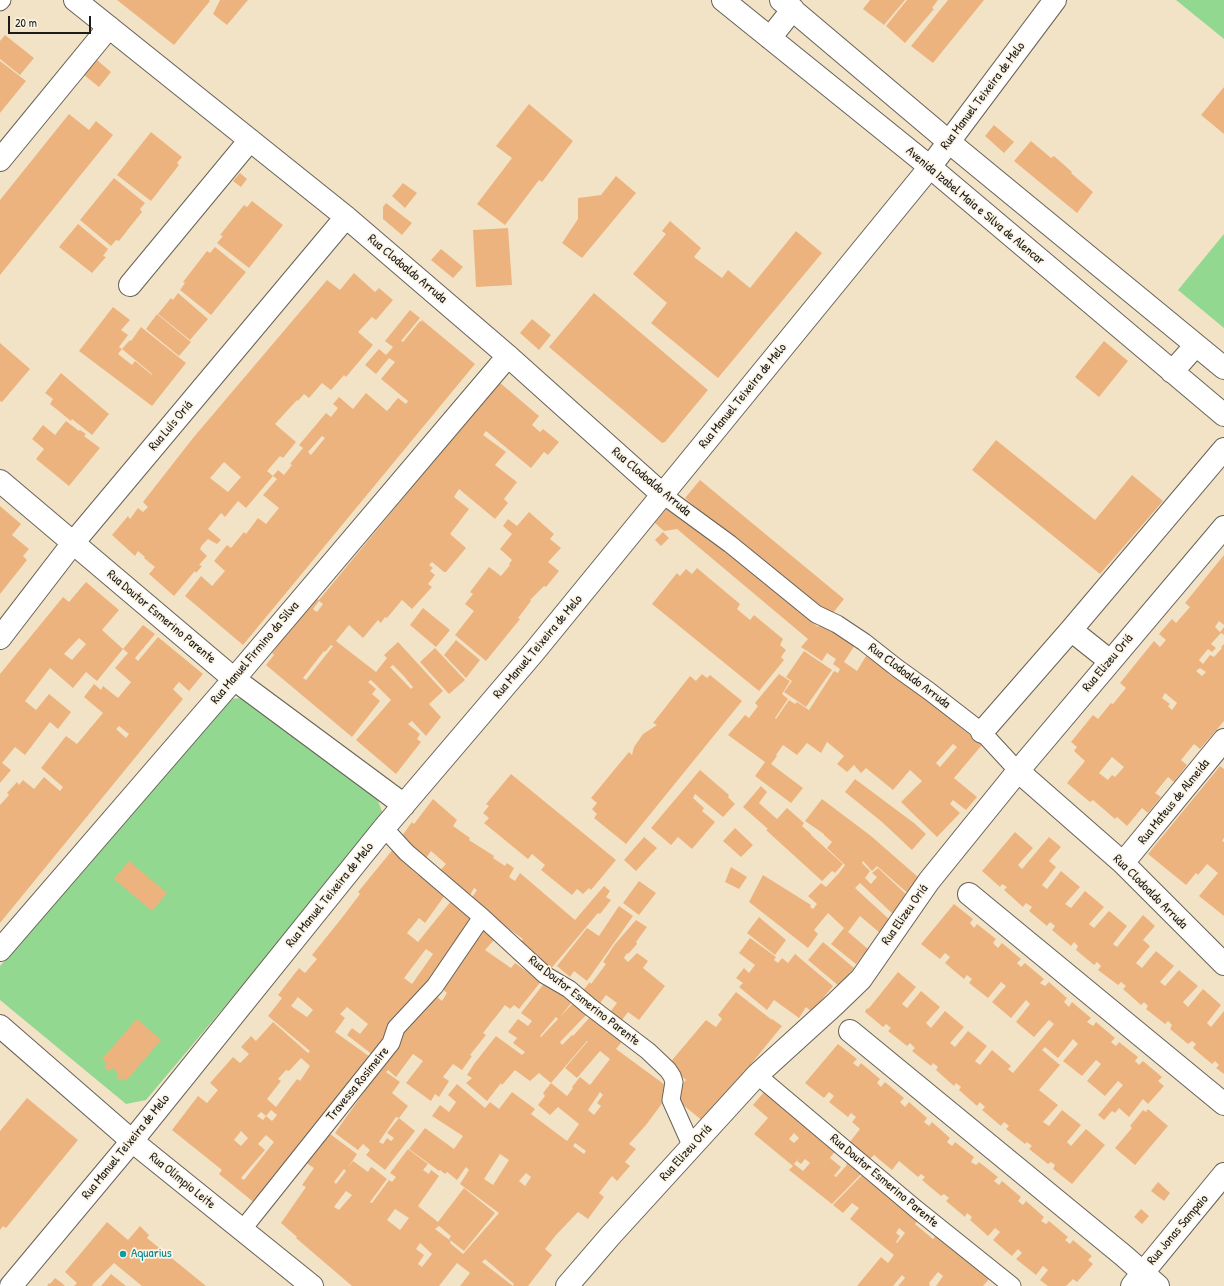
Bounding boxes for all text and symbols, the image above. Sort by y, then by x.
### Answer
scale bar [10,8,93,34]
text: 20 m [15,14,37,31]
street label: Rua Manuel Teixeira de Melo [937,39,1029,153]
street label: Avenida Izabel Maia e Silva de Alencar [902,143,1048,269]
street label: Rua Clodoaldo Arruda [364,231,450,307]
street label: Rua Manuel Teixeira de Melo [696,340,790,452]
street label: Rua Luís Oriá [146,398,196,454]
street label: Rua Clodoaldo Arruda [608,444,694,520]
street label: Rua Doutor Esmerino Parente [103,567,219,667]
street label: Rua Manuel Teixeira de Melo [490,592,586,702]
street label: Rua Manuel Firmino da Silva [208,599,302,707]
street label: Rua Elizeu Oriá [1079,631,1137,695]
street label: Rua Clodoaldo Arruda [865,640,953,712]
street label: Rua Mateus de Almeida [1135,756,1213,848]
street label: Rua Manuel Teixeira de Melo [283,839,377,951]
street label: Rua Clodoaldo Arruda [1110,852,1190,932]
street label: Rua Elizeu Oriá [878,882,932,948]
street label: Rua Doutor Esmerino Parente [525,953,643,1049]
street label: Travessa Rosimeire [323,1044,393,1124]
street label: Rua Manuel Teixeira de Melo [79,1091,173,1203]
street label: Rua Elizeu Oriá [657,1122,715,1184]
street label: Rua Doutor Esmerino Parente [826,1131,942,1231]
street label: Rua Olímpio Leite [146,1149,218,1213]
street label: Rua Jonas Sampaio [1144,1192,1212,1268]
place label: Aquarius [131,1246,172,1262]
marker: Aquarius [118,1249,128,1259]

